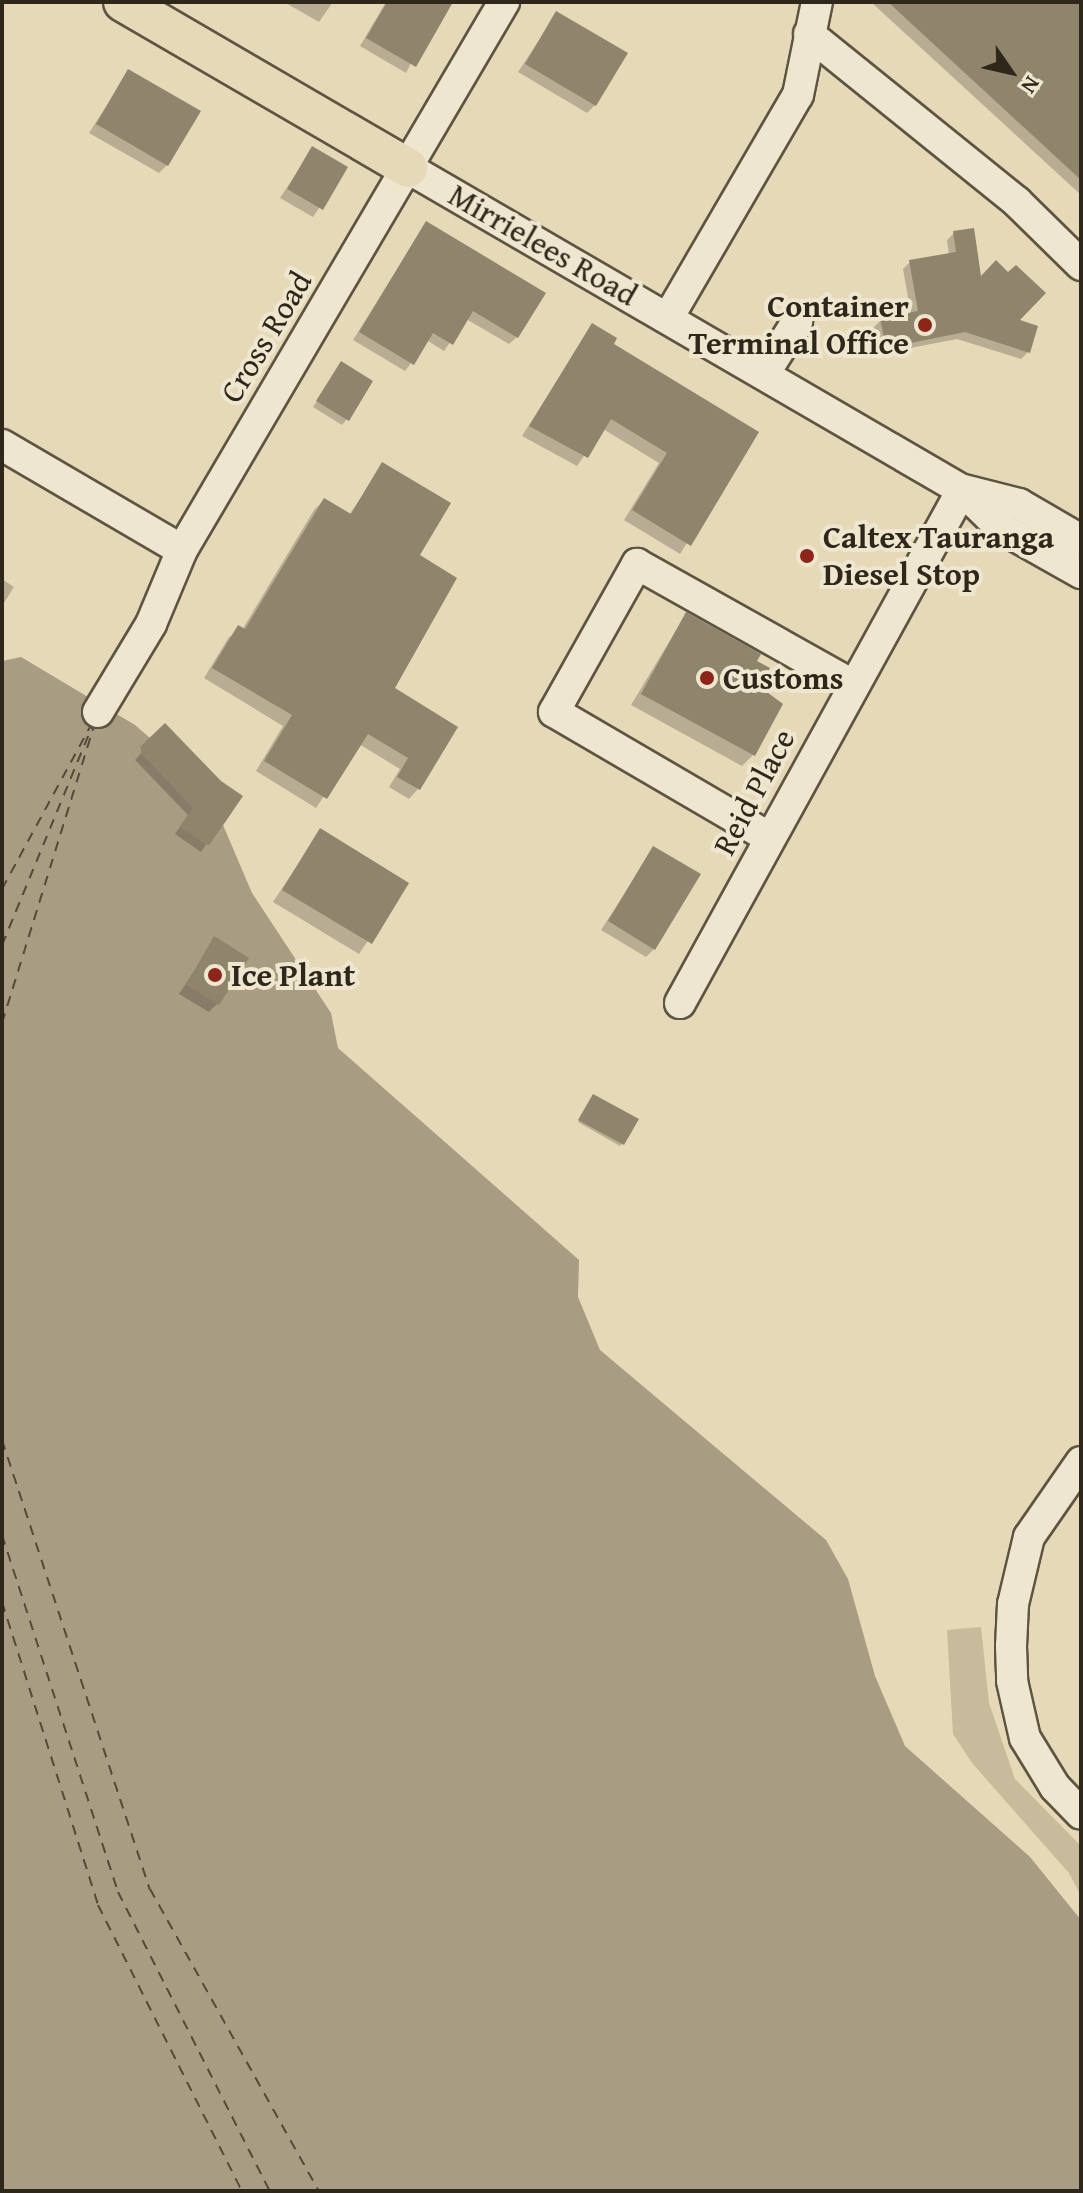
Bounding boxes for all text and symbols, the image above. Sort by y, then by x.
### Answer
north arrow [971,32,1051,112]
text: N [1014,70,1048,100]
street label: Mirrielees Road [442,176,644,314]
street label: Cross Road [212,265,320,409]
place label: Container Terminal Office [688,288,909,363]
marker: Container Terminal Office [916,316,934,334]
place label: Caltex Tauranga Diesel Stop [823,519,1054,594]
marker: Caltex Tauranga Diesel Stop [798,547,816,565]
place label: Customs [723,659,844,697]
marker: Customs [698,669,716,687]
street label: Reid Place [705,722,803,862]
place label: Ice Plant [231,956,355,994]
marker: Ice Plant [206,966,224,984]

